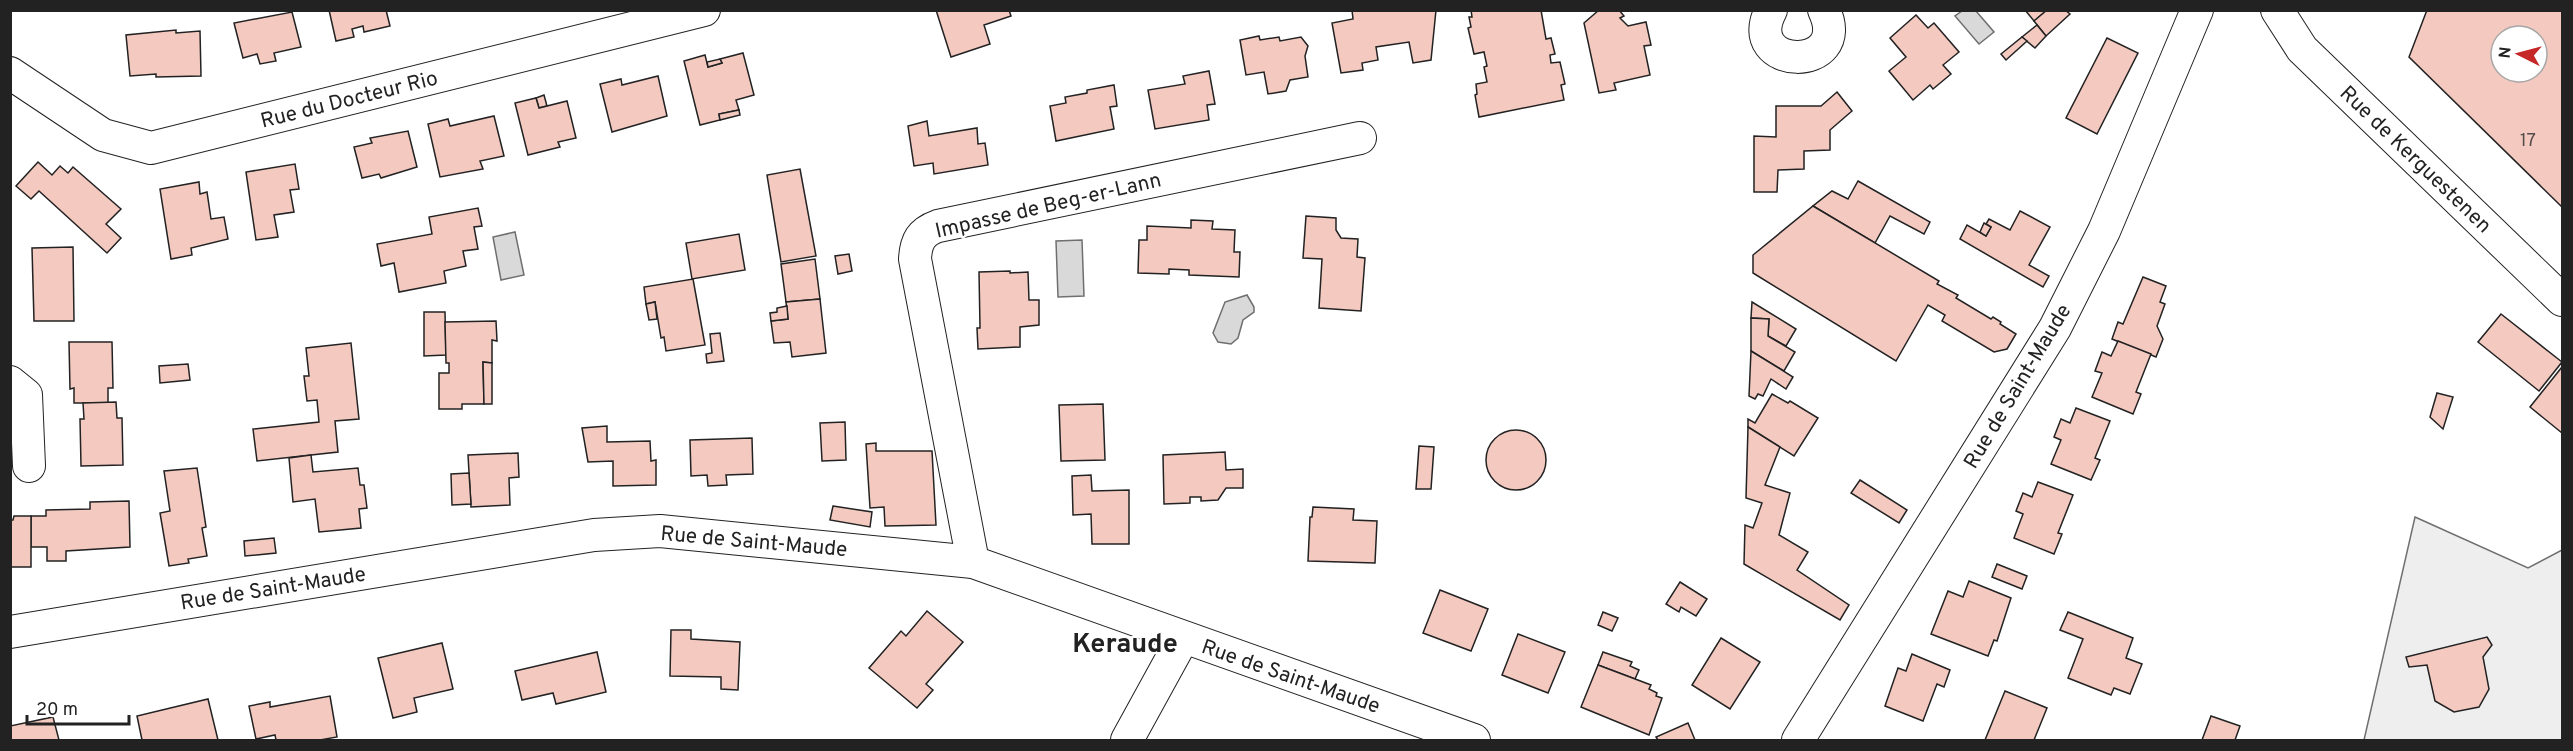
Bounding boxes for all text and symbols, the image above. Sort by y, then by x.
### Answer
north arrow [2489,24,2549,84]
text: N [2496,46,2517,59]
street label: Rue du Docteur Rio [258,65,441,136]
street label: Rue de Kerguestenen [2333,81,2497,240]
house number: 17 [2520,130,2536,153]
street label: Impasse de Beg-er-Lann [933,167,1164,246]
street label: Rue de Saint-Maude [1958,300,2078,474]
street label: Rue de Saint-Maude [659,521,848,564]
street label: Rue de Saint-Maude [179,561,368,617]
district label: Keraude [1072,628,1178,662]
street label: Rue de Saint-Maude [1198,634,1383,721]
scale bar [27,688,129,726]
text: 20 m [36,699,78,722]

